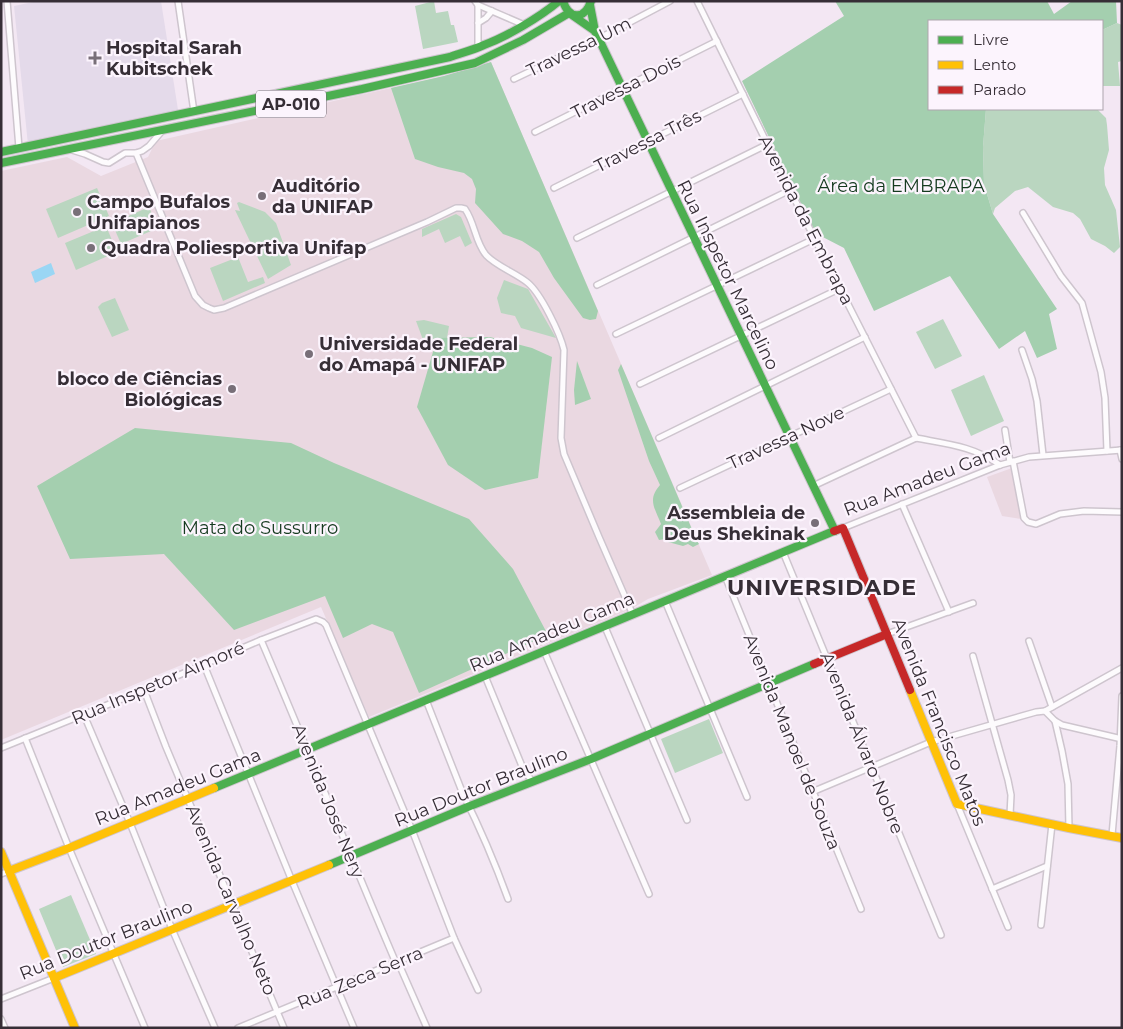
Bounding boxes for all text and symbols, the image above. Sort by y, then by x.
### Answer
street label: Travessa Um [523,12,635,82]
legend [928,20,1103,110]
text: Livre [973,30,1009,49]
place label: Hospital Sarah Kubitschek [106,37,242,80]
street label: Travessa Dois [568,50,685,124]
marker: Hospital Sarah Kubitschek [88,51,102,65]
text: Lento [973,55,1016,74]
text: Parado [973,80,1026,99]
road number: AP-010 [256,90,326,118]
street label: Travessa Três [591,105,705,177]
street label: Avenida da Embrapa [753,131,859,309]
place label: Auditório da UNIFAP [271,175,373,218]
park label: Área da EMBRAPA [817,175,985,197]
street label: Rua Inspetor Marcelino [672,176,784,374]
marker: Auditório da UNIFAP [256,190,268,202]
place label: Campo Bufalos Unifapianos [87,191,230,234]
marker: Campo Bufalos Unifapianos [71,206,83,218]
place label: Quadra Poliesportiva Unifap [101,237,366,259]
marker: Quadra Poliesportiva Unifap [85,242,97,254]
place label: Universidade Federal do Amapá - UNIFAP [319,333,518,376]
marker: Universidade Federal do Amapá - UNIFAP [303,348,315,360]
place label: bloco de Ciências Biológicas [57,368,222,411]
marker: bloco de Ciências Biológicas [226,383,238,395]
street label: Travessa Nove [724,401,848,475]
street label: Rua Amadeu Gama [840,437,1014,521]
place label: Assembleia de Deus Shekinak [664,502,805,545]
park label: Mata do Sussurro [182,517,338,539]
marker: Assembleia de Deus Shekinak [809,517,821,529]
district label: UNIVERSIDADE [727,574,917,601]
street label: Rua Amadeu Gama [466,587,638,677]
street label: Avenida Francisco Matos [887,615,991,829]
street label: Avenida Manoel de Souza [739,631,845,853]
street label: Rua Inspetor Aimoré [68,636,248,729]
street label: Avenida Álvaro Nobre [815,649,909,837]
street label: Avenida José Nery [287,721,369,882]
street label: Rua Doutor Braulino [391,742,571,832]
street label: Rua Amadeu Gama [92,744,264,830]
street label: Avenida Carvalho Neto [181,801,281,999]
street label: Rua Doutor Braulino [16,895,196,985]
street label: Rua Zeca Serra [294,942,426,1014]

